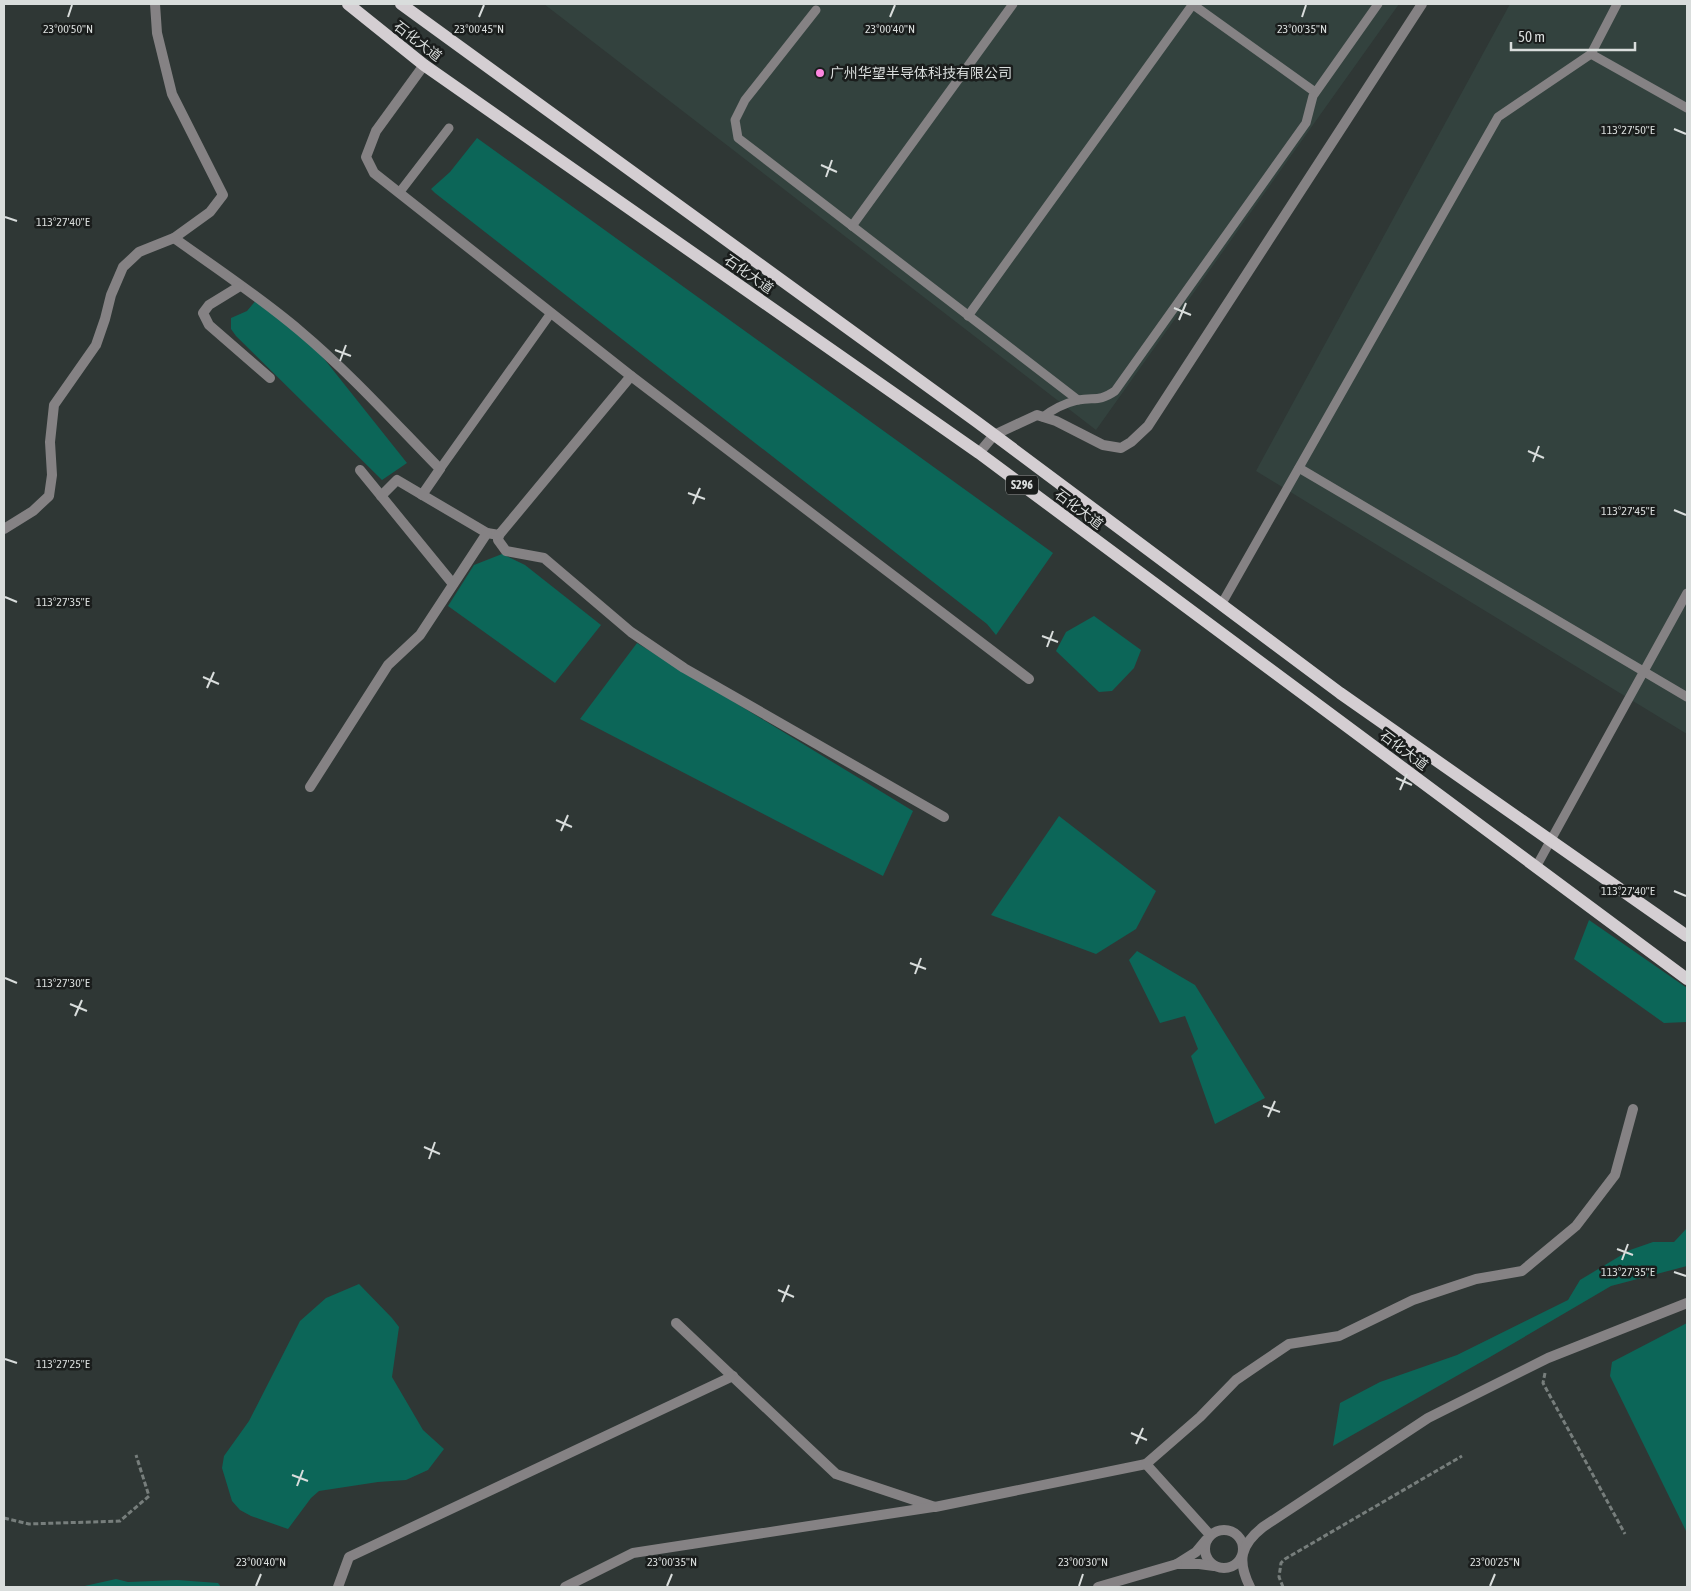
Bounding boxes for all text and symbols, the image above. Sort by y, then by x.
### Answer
street label: 石化大道 [391,17,445,65]
scale bar [1511,20,1635,52]
text: 23°00'50"N [43,22,93,36]
text: 23°00'45"N [454,22,504,36]
text: 23°00'40"N [865,22,915,36]
text: 23°00'35"N [1277,22,1327,36]
text: 50 m [1518,28,1545,45]
place label: 广州华望半导体科技有限公司 [830,65,1012,81]
marker: 广州华望半导体科技有限公司 [814,67,826,79]
text: 113°27'50"E [1601,123,1655,137]
text: 113°27'40"E [36,215,90,229]
street label: 石化大道 [721,251,777,297]
road number: S296 [1006,476,1038,494]
street label: 石化大道 [1052,486,1106,532]
text: 113°27'45"E [1601,504,1655,518]
text: 113°27'35"E [36,595,90,609]
street label: 石化大道 [1377,727,1431,773]
text: 113°27'40"E [1601,884,1655,898]
text: 113°27'30"E [36,976,90,990]
text: 113°27'35"E [1601,1265,1655,1279]
text: 113°27'25"E [36,1357,90,1371]
text: 23°00'40"N [236,1555,286,1569]
text: 23°00'35"N [647,1555,697,1569]
text: 23°00'30"N [1058,1555,1108,1569]
text: 23°00'25"N [1470,1555,1520,1569]

